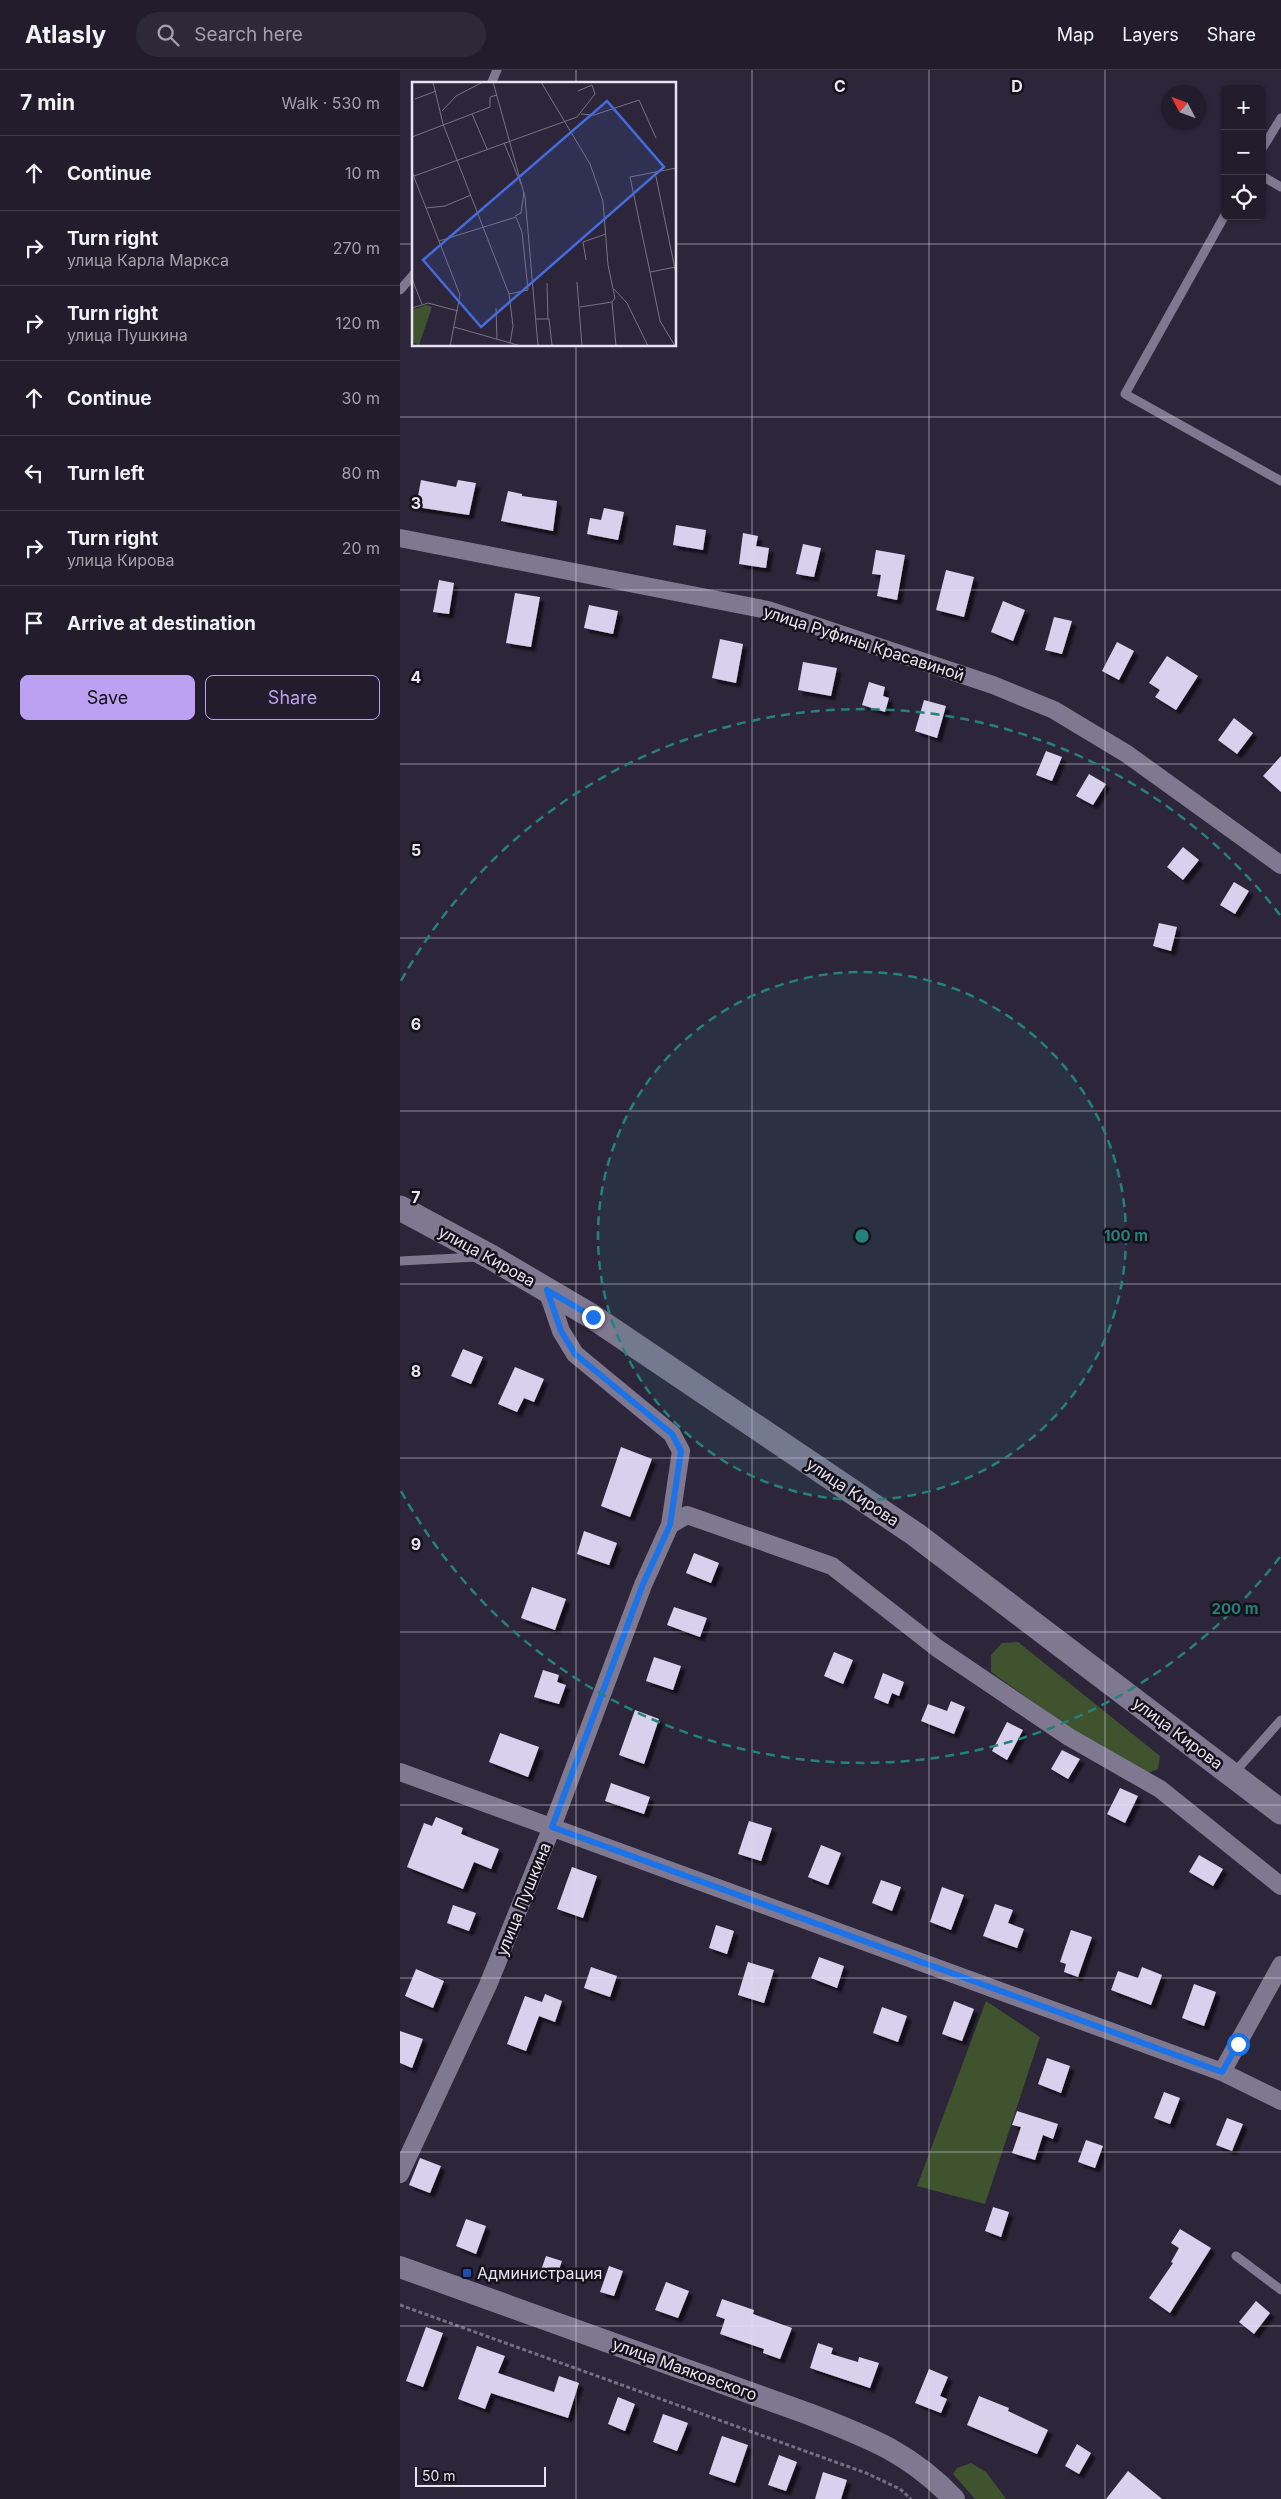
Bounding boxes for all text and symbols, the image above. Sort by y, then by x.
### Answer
search box [136,12,486,57]
text: Atlasly [25,20,106,49]
icon: search [154,21,182,49]
text: Search here [194,23,303,46]
text: Map [1057,24,1094,45]
text: Layers [1122,24,1179,45]
text: Share [1207,24,1256,45]
text: C [834,76,846,96]
text: D [1011,76,1023,96]
inset map [412,82,676,346]
north arrow [1161,85,1206,130]
map controls [1221,85,1266,220]
button: + [1221,85,1266,130]
text: 7 min [20,90,75,115]
text: Walk · 530 m [282,93,380,113]
button: − [1221,130,1266,175]
icon: ahead [20,159,48,187]
text: Continue [67,162,152,185]
text: 10 m [345,163,380,183]
button: locate [1221,175,1266,220]
text: Turn right [67,227,158,250]
icon: right [20,234,48,262]
text: 270 m [333,238,380,258]
text: улица Карла Маркса [67,250,229,270]
text: Turn right [67,302,158,325]
icon: right [20,309,48,337]
text: 120 m [335,313,380,333]
text: улица Пушкина [67,325,188,345]
icon: ahead [20,384,48,412]
text: Continue [67,387,152,410]
text: 30 m [342,388,380,408]
icon: left [20,459,48,487]
text: Turn left [67,462,145,485]
text: 80 m [341,463,380,483]
text: 3 [411,493,421,513]
text: Turn right [67,527,158,550]
icon: right [20,534,48,562]
text: 20 m [342,538,380,558]
text: улица Кирова [67,550,175,570]
street label: улица Руфины Красавиной [761,601,967,685]
icon: arrive [20,609,48,637]
text: Arrive at destination [67,612,256,635]
text: 4 [411,667,422,687]
button: Save [20,675,195,720]
button: Share [205,675,380,720]
text: 5 [411,840,421,860]
text: 6 [411,1014,421,1034]
text: 7 [411,1187,421,1207]
street label: улица Кирова [435,1221,539,1291]
text: 100 m [1104,1226,1148,1245]
centre of rings [853,1227,871,1245]
route end [582,1306,605,1329]
text: 8 [411,1361,421,1381]
street label: улица Кирова [803,1454,903,1530]
text: 9 [411,1534,421,1554]
text: 200 m [1212,1599,1258,1618]
street label: улица Кирова [1129,1693,1227,1773]
street label: улица Пушкина [491,1839,555,1959]
route start [1227,2033,1250,2056]
place label: Администрация [477,2263,602,2283]
marker: Администрация [461,2267,473,2279]
street label: улица Маяковского [610,2334,760,2404]
scale bar [415,2464,546,2487]
text: 50 m [422,2467,456,2484]

